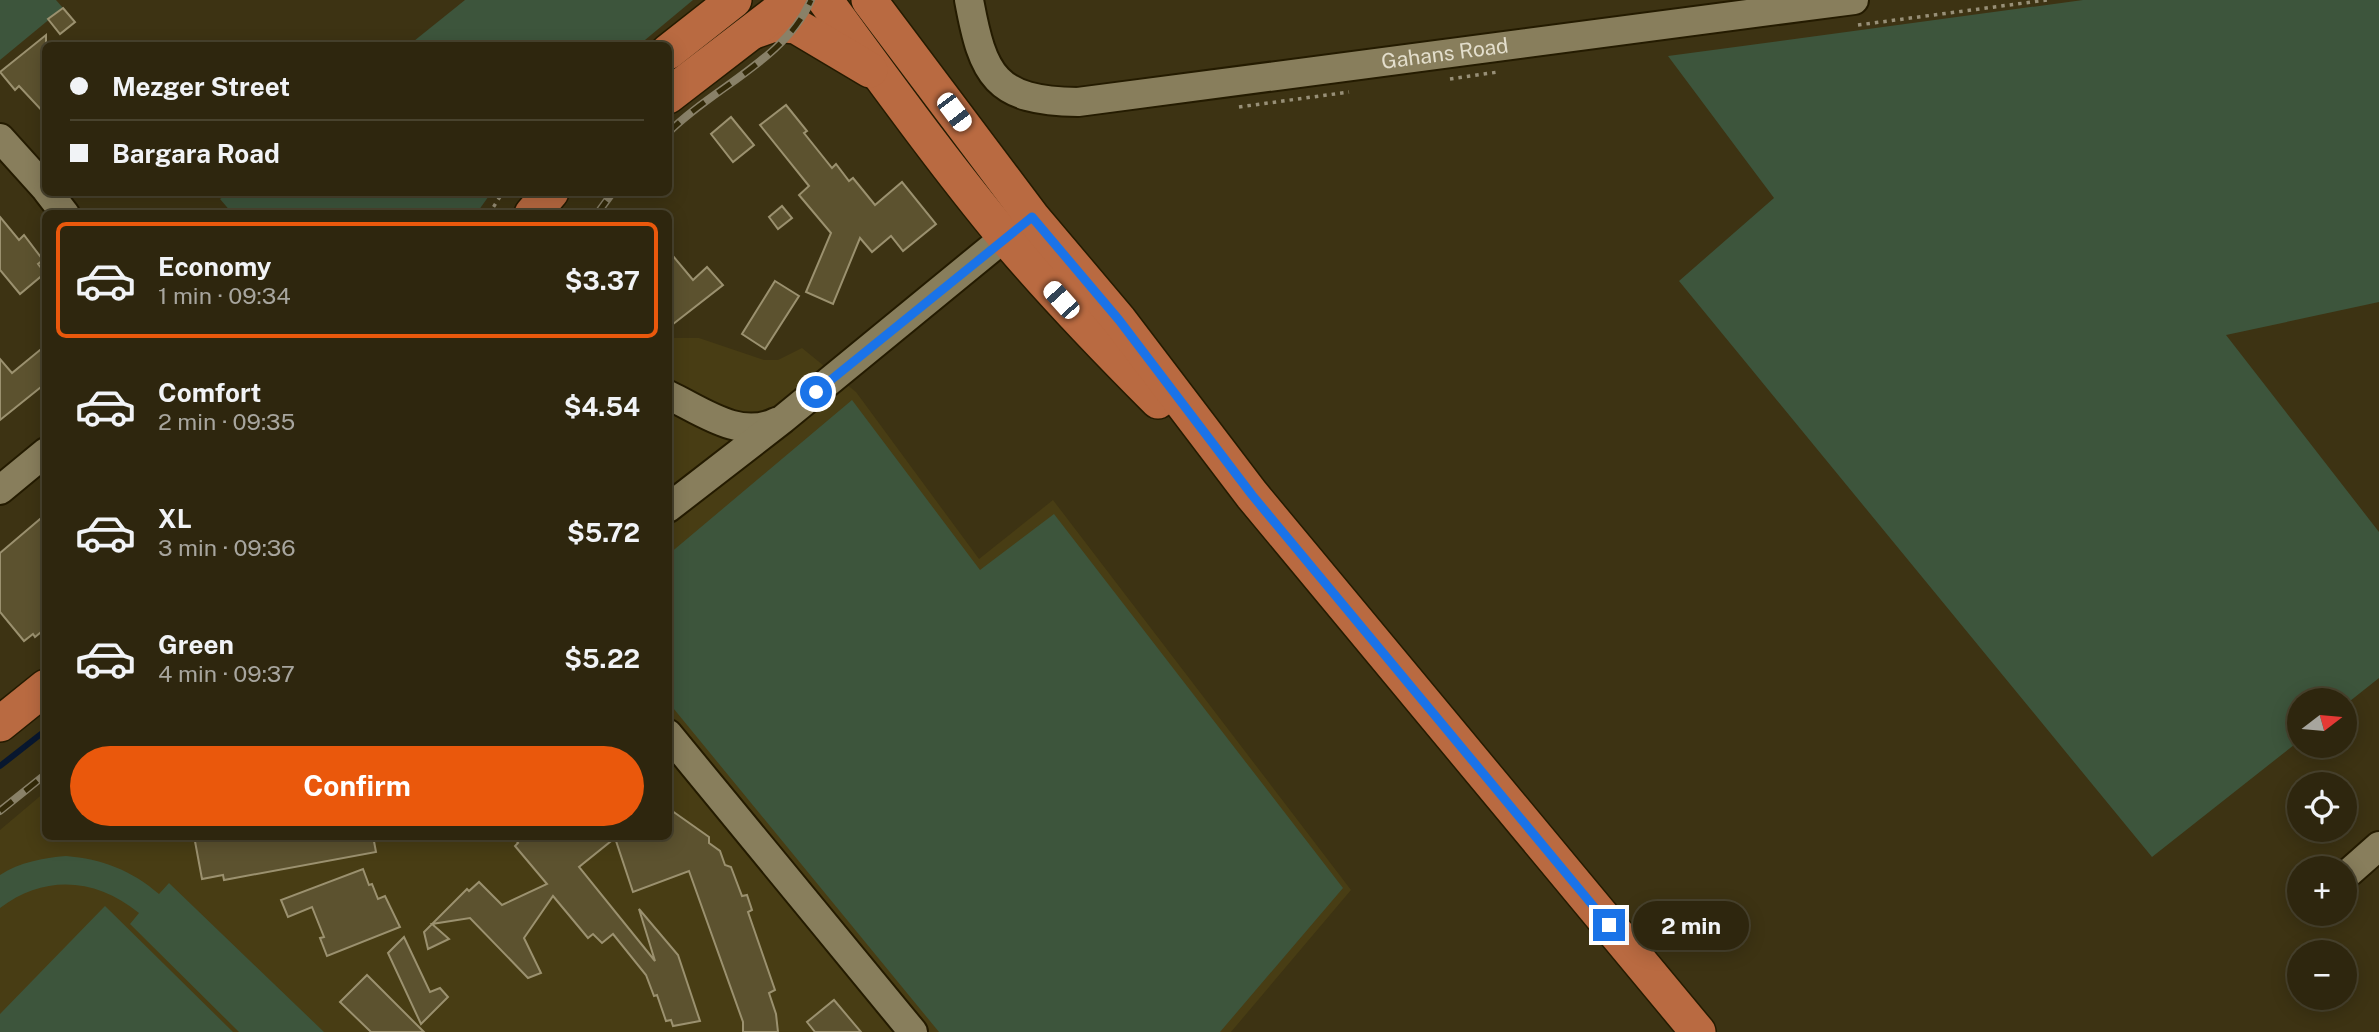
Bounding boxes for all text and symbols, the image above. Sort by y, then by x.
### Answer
street label: Gahans Road [1380,33,1510,74]
text: Mezger Street [112,71,290,102]
car [933,89,976,135]
text: Bargara Road [112,138,280,169]
icon: car [74,249,137,312]
text: Economy [158,251,271,282]
text: $3.37 [565,265,640,296]
car [1040,277,1083,323]
text: 1 min · 09:34 [158,282,291,309]
icon: car [74,375,137,438]
route start [800,376,832,408]
text: Comfort [158,377,261,408]
text: $4.54 [564,391,640,422]
text: 2 min · 09:35 [158,408,295,435]
icon: car [74,501,137,564]
text: XL [158,503,192,534]
text: $5.72 [567,517,640,548]
text: 3 min · 09:36 [158,534,296,561]
icon: car [74,627,137,690]
text: Green [158,629,234,660]
text: $5.22 [564,643,640,674]
text: 4 min · 09:37 [158,660,295,687]
north arrow [2287,688,2357,758]
map controls [2287,688,2357,1010]
button: Confirm [70,746,644,826]
button: locate [2287,772,2357,842]
button: + [2287,856,2357,926]
callout: 2 min [1634,900,1749,950]
route end [1593,909,1625,941]
text: 2 min [1661,912,1721,939]
button: − [2287,940,2357,1010]

